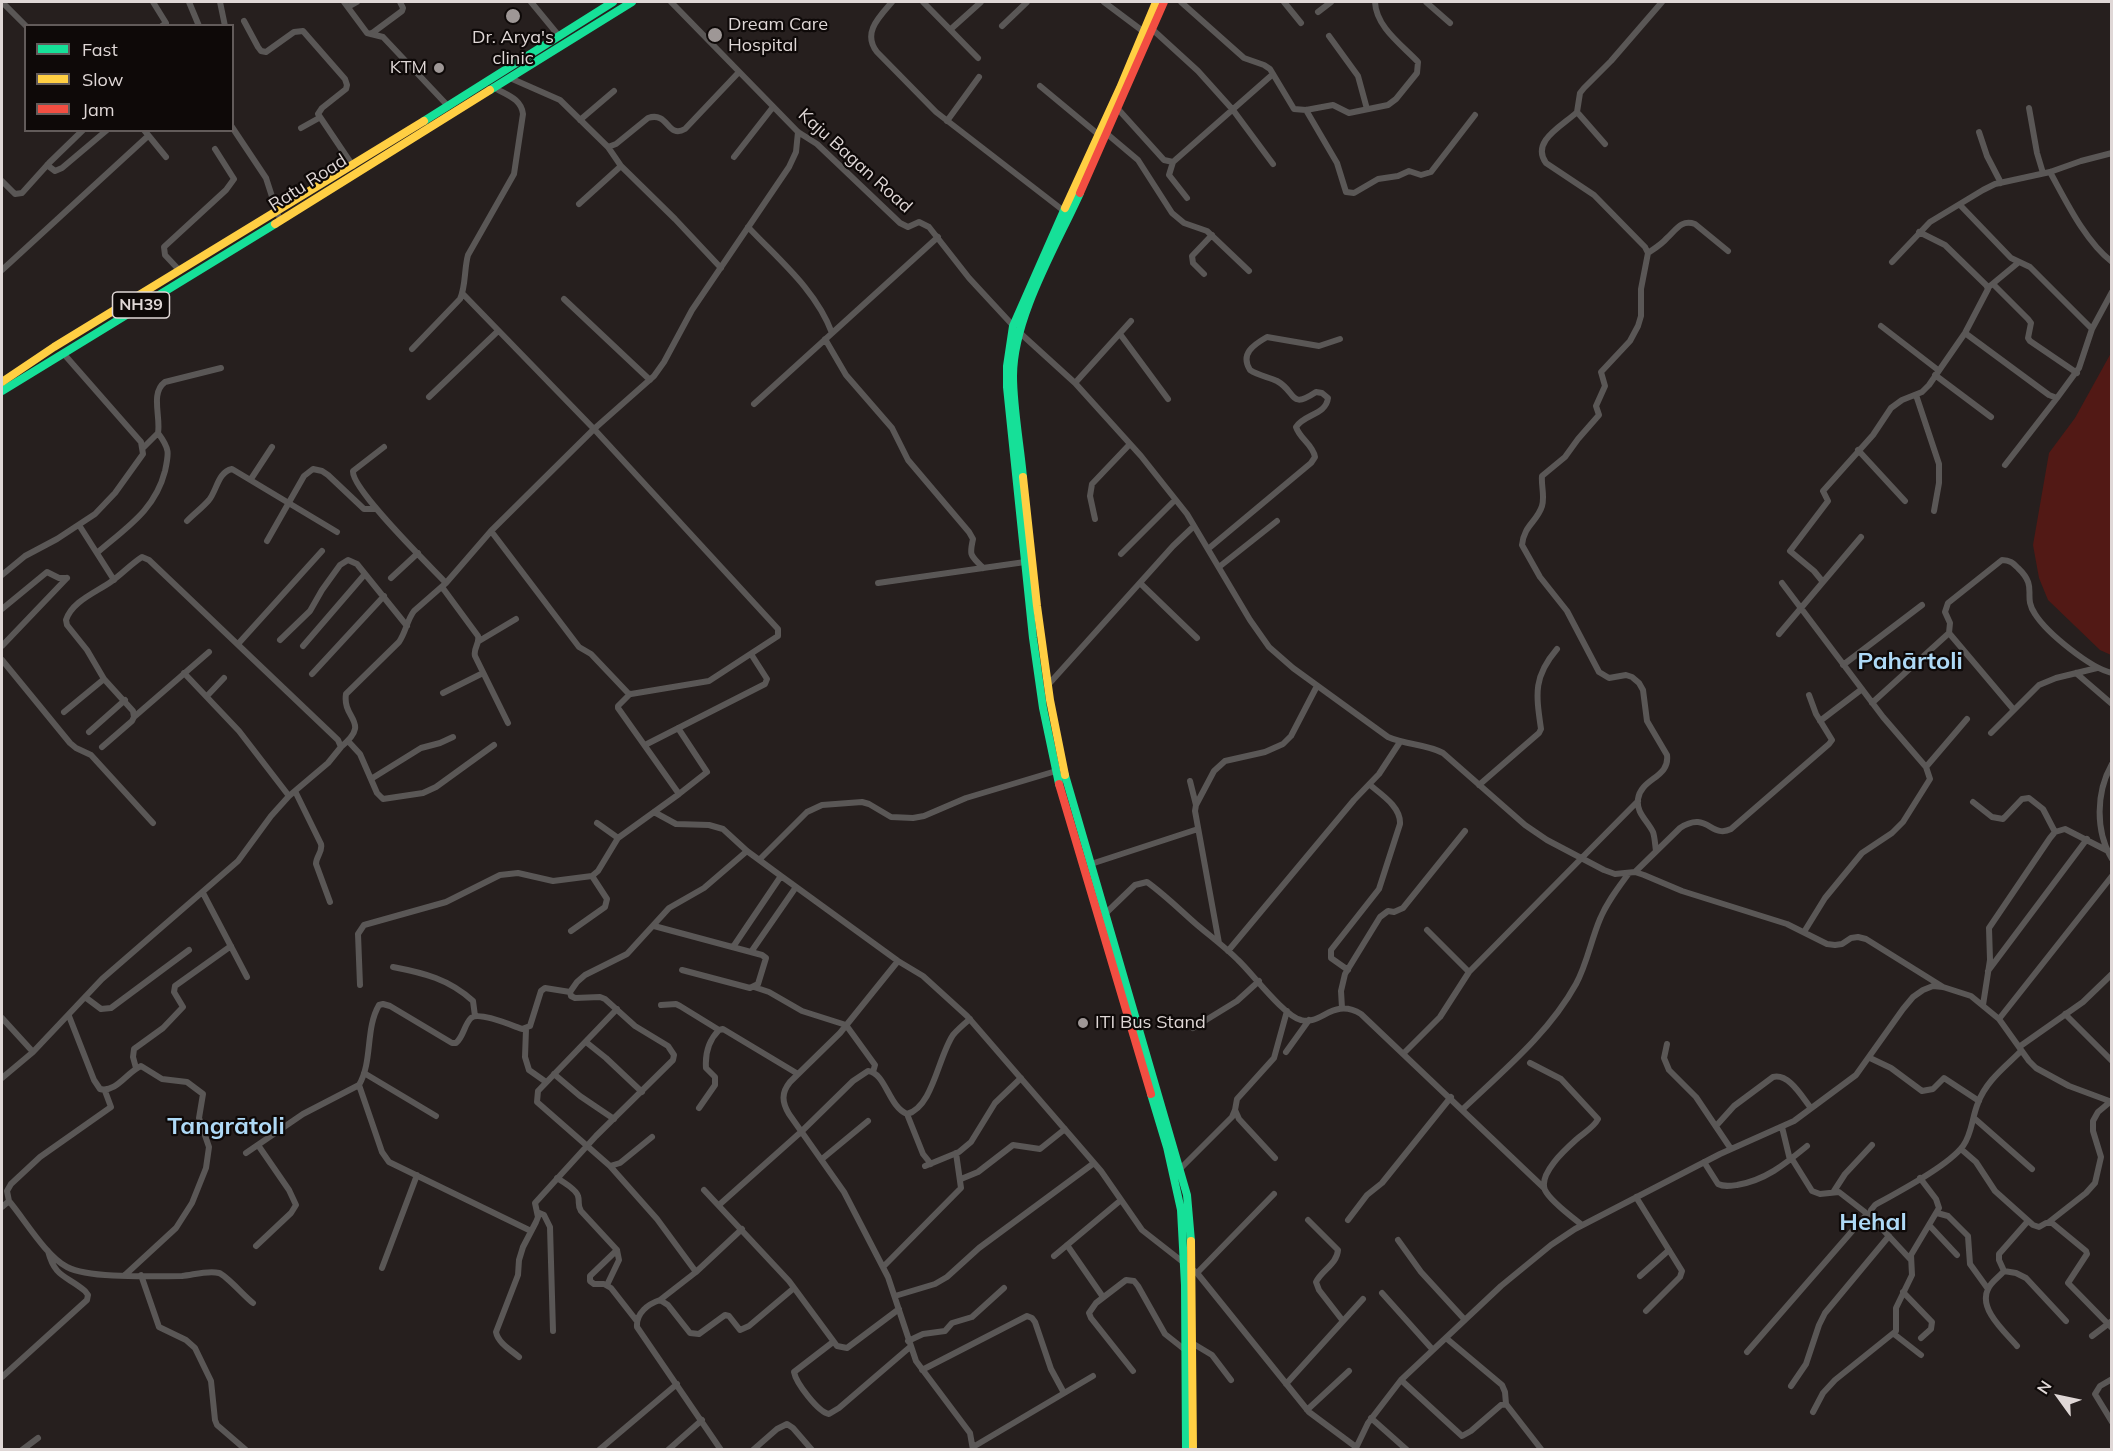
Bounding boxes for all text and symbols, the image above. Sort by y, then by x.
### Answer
marker: Dr. Arya's clinic [504,7,522,25]
place label: Dream Care Hospital [728,14,828,57]
legend [24,24,234,132]
marker: Dream Care Hospital [706,26,724,44]
place label: Dr. Arya's clinic [472,27,554,70]
text: Fast [82,38,118,61]
place label: KTM [390,57,427,79]
marker: KTM [432,61,446,75]
text: Slow [82,68,123,91]
text: Jam [82,98,115,121]
street label: Kaju Bagan Road [794,104,916,218]
street label: Ratu Road [265,150,351,216]
road number: NH39 [112,292,170,318]
district label: Pahārtoli [1857,648,1963,676]
place label: ITI Bus Stand [1095,1012,1206,1034]
marker: ITI Bus Stand [1076,1016,1090,1030]
district label: Tangrātoli [167,1113,285,1141]
district label: Hehal [1839,1209,1907,1237]
north arrow [2029,1367,2089,1427]
text: N [2032,1377,2056,1398]

